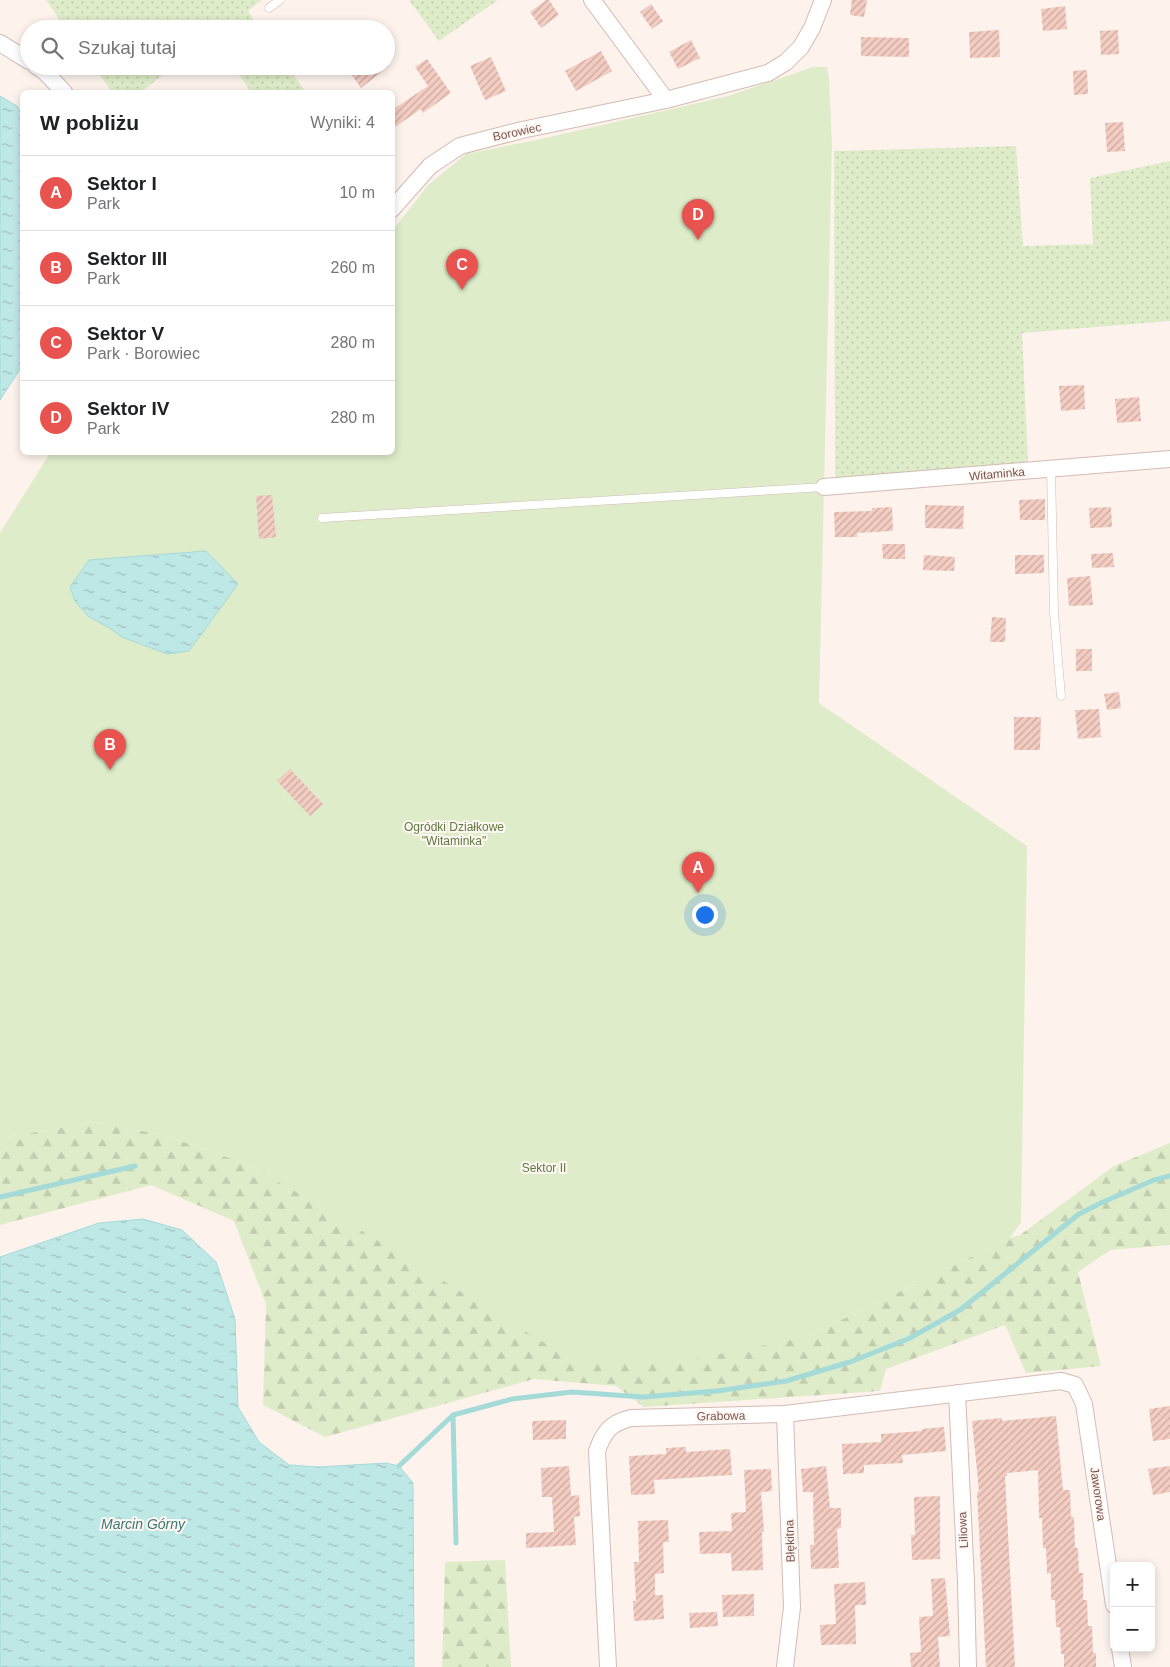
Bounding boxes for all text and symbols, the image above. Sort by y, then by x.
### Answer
search box [20,20,395,75]
icon: search [38,34,66,62]
text: Szukaj tutaj [78,37,176,58]
text: W pobliżu [40,111,139,134]
text: Wyniki: 4 [310,114,375,131]
street label: Borowiec [491,120,543,144]
text: Sektor I [87,173,157,194]
text: A [50,184,62,201]
text: 10 m [339,184,375,201]
text: Park [87,195,120,212]
pin: D [682,199,714,240]
text: Sektor III [87,248,167,269]
pin: C [446,249,478,290]
text: B [50,259,62,276]
text: 260 m [331,259,375,276]
text: Park [87,270,120,287]
text: Sektor V [87,323,164,344]
text: C [50,334,62,351]
text: 280 m [331,334,375,351]
text: Park · Borowiec [87,345,200,362]
text: Sektor IV [87,398,169,419]
text: D [50,409,62,426]
text: 280 m [331,409,375,426]
text: Park [87,420,120,437]
street label: Witaminka [968,465,1026,483]
pin: B [94,729,126,770]
park label: Ogródki Działkowe "Witaminka" [404,820,504,848]
pin: A [682,852,714,893]
your location [692,902,718,928]
park label: Sektor II [522,1161,566,1175]
street label: Grabowa [697,1409,746,1423]
street label: Jaworowa [1087,1466,1109,1522]
street label: Liliowa [955,1511,971,1549]
water label: Marcin Górny [101,1516,186,1532]
street label: Błękitna [782,1519,798,1563]
map controls [1110,1562,1155,1652]
button: + [1110,1562,1155,1607]
button: − [1110,1607,1155,1652]

